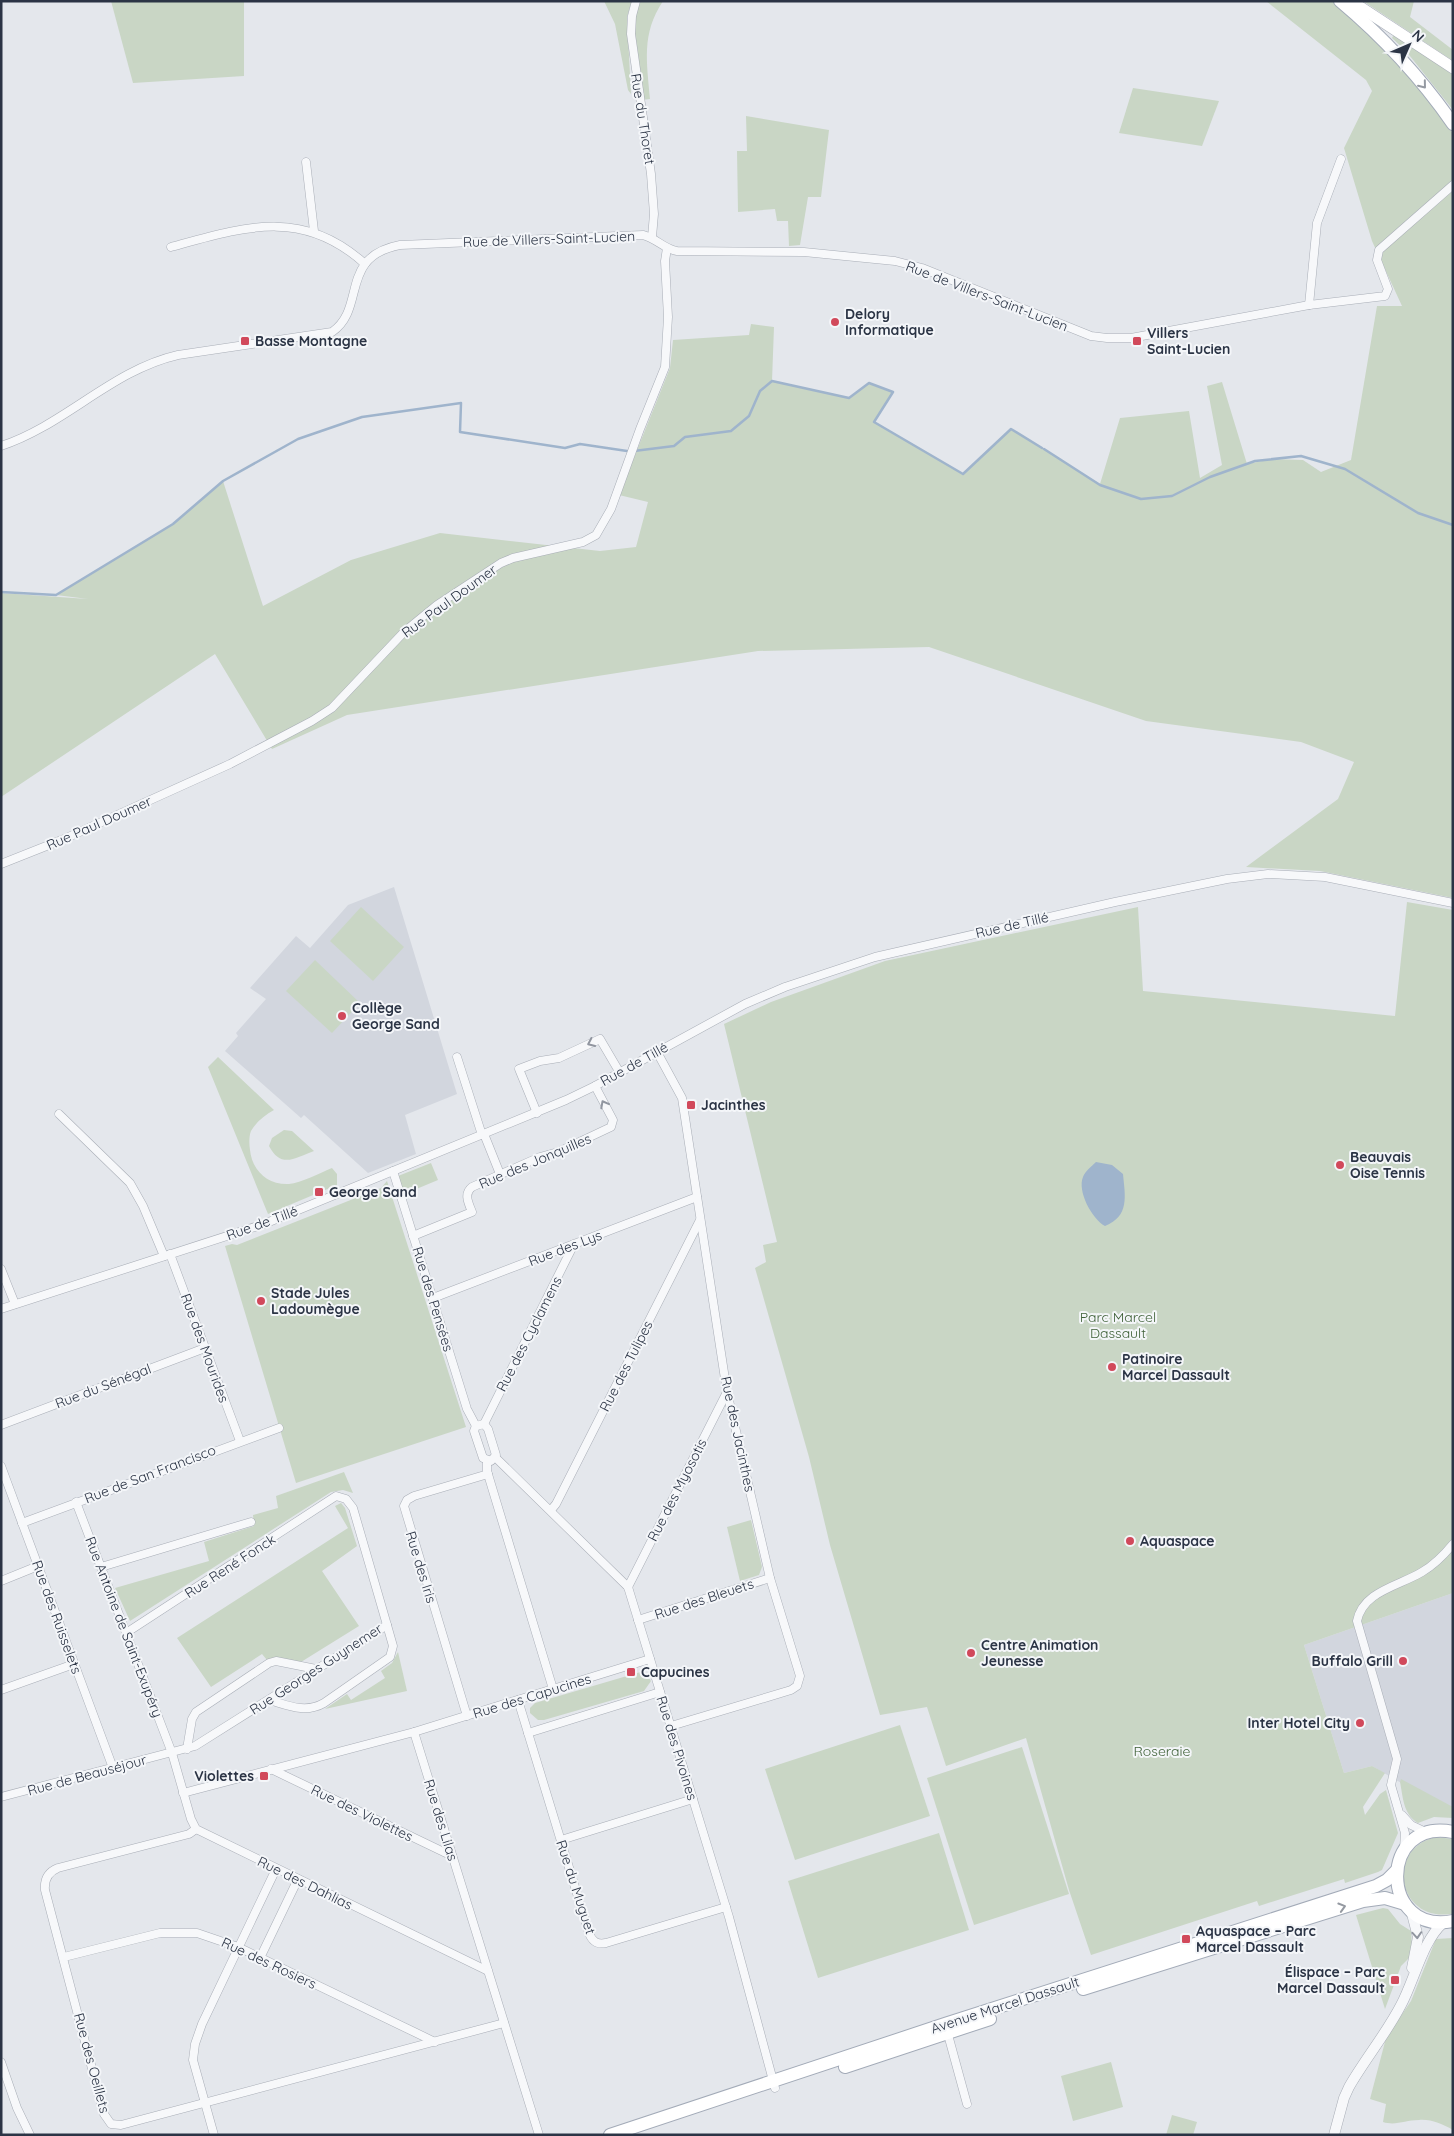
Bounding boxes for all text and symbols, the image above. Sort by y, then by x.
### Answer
north arrow [1384,20,1434,70]
text: N [1408,26,1428,46]
street label: Rue du Thoret [627,72,659,166]
one-way arrow [1418,79,1426,88]
street label: Rue de Villers-Saint-Lucien [463,227,635,251]
street label: Rue de Villers-Saint-Lucien [903,257,1071,335]
place label: Delory Informatique [845,305,934,339]
marker: Delory Informatique [829,316,841,328]
place label: Villers Saint-Lucien [1147,324,1230,358]
place label: Basse Montagne [255,332,367,350]
marker: Basse Montagne [239,335,251,347]
marker: Villers Saint-Lucien [1131,335,1143,347]
street label: Rue Paul Doumer [398,560,501,642]
street label: Rue Paul Doumer [44,792,155,854]
street label: Rue de Tillé [974,908,1051,942]
place label: Collège George Sand [352,999,440,1033]
marker: Collège George Sand [336,1010,348,1022]
one-way arrow [587,1037,596,1047]
street label: Rue de Tillé [597,1038,671,1090]
place label: Jacinthes [701,1096,766,1114]
marker: Jacinthes [685,1099,697,1111]
one-way arrow [600,1100,610,1109]
street label: Rue des Jonquilles [476,1129,594,1193]
place label: Beauvais Oise Tennis [1350,1148,1425,1182]
marker: Beauvais Oise Tennis [1334,1159,1346,1171]
place label: George Sand [329,1183,417,1201]
marker: George Sand [313,1186,325,1198]
street label: Rue de Tillé [224,1202,300,1244]
street label: Rue des Lys [526,1226,604,1270]
street label: Rue des Pensées [408,1244,458,1354]
street label: Rue des Cyclamens [492,1273,566,1395]
place label: Stade Jules Ladoumègue [271,1284,360,1318]
street label: Rue des Mourides [177,1291,233,1405]
marker: Stade Jules Ladoumègue [255,1295,267,1307]
park label: Parc Marcel Dassault [1080,1308,1156,1342]
street label: Rue des Tulipes [595,1318,657,1414]
place label: Patinoire Marcel Dassault [1122,1350,1230,1384]
street label: Rue du Sénégal [52,1359,154,1413]
marker: Patinoire Marcel Dassault [1106,1361,1118,1373]
street label: Rue des Jacinthes [717,1375,759,1493]
street label: Rue des Myosotis [643,1436,711,1544]
street label: Rue de San Francisco [82,1441,218,1507]
street label: Rue des Iris [402,1529,440,1605]
street label: Rue René Fonck [181,1530,279,1602]
place label: Aquaspace [1140,1532,1215,1550]
street label: Rue Antoine de Saint-Exupéry [81,1534,167,1720]
marker: Aquaspace [1124,1535,1136,1547]
street label: Rue des Ruisselets [28,1558,86,1676]
street label: Rue des Bleuets [652,1574,756,1624]
street label: Rue Georges Guynemer [246,1619,386,1719]
place label: Centre Animation Jeunesse [981,1636,1098,1670]
marker: Centre Animation Jeunesse [965,1647,977,1659]
place label: Buffalo Grill [1312,1652,1393,1670]
marker: Buffalo Grill [1397,1655,1409,1667]
place label: Capucines [641,1663,710,1681]
marker: Capucines [625,1666,637,1678]
street label: Rue des Capucines [471,1669,593,1723]
street label: Rue des Pivoines [653,1694,701,1802]
place label: Inter Hotel City [1247,1714,1350,1732]
marker: Inter Hotel City [1354,1717,1366,1729]
park label: Roseraie [1134,1742,1191,1760]
street label: Rue de Beauséjour [25,1750,149,1800]
place label: Violettes [194,1767,254,1785]
marker: Violettes [258,1770,270,1782]
street label: Rue des Lilas [420,1777,462,1863]
street label: Rue des Violettes [308,1780,416,1846]
street label: Rue du Muguet [552,1838,600,1937]
street label: Rue des Dahlias [255,1852,355,1914]
one-way arrow [1337,1902,1345,1912]
place label: Aquaspace – Parc Marcel Dassault [1196,1922,1316,1956]
one-way arrow [1411,1931,1422,1939]
street label: Rue des Rosiers [219,1933,319,1993]
marker: Aquaspace – Parc Marcel Dassault [1180,1933,1192,1945]
place label: Élispace – Parc Marcel Dassault [1277,1963,1385,1997]
street label: Avenue Marcel Dassault [928,1972,1082,2038]
marker: Élispace – Parc Marcel Dassault [1389,1974,1401,1986]
street label: Rue des Oeillets [70,2011,114,2115]

